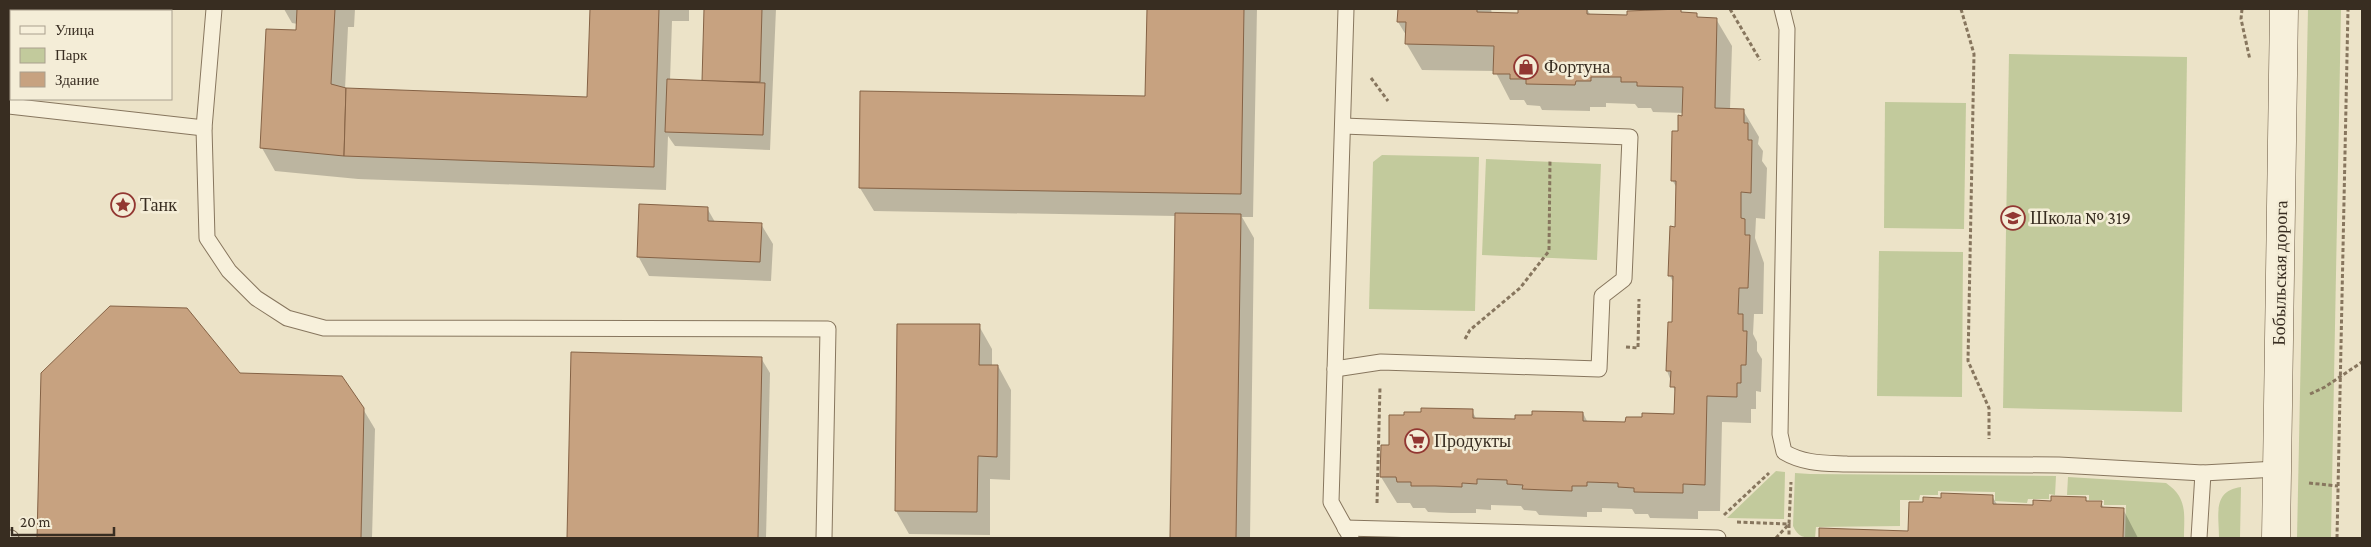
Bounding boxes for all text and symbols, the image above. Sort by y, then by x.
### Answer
legend [10,10,172,100]
text: Улица [55,22,94,38]
text: Парк [55,47,88,63]
shop icon: Фортуна [1513,54,1539,80]
place label: Фортуна [1544,57,1610,77]
text: Здание [55,72,99,88]
place icon: Танк [110,192,136,218]
place label: Танк [140,195,177,215]
street label: Бобыльская дорога [2269,200,2291,346]
school or university icon: Школа № 319 [2000,205,2026,231]
place label: Школа № 319 [2030,208,2131,228]
supermarket icon: Продукты [1404,428,1430,454]
place label: Продукты [1434,431,1511,451]
scale bar [12,504,115,536]
text: 20 m [20,514,51,530]

